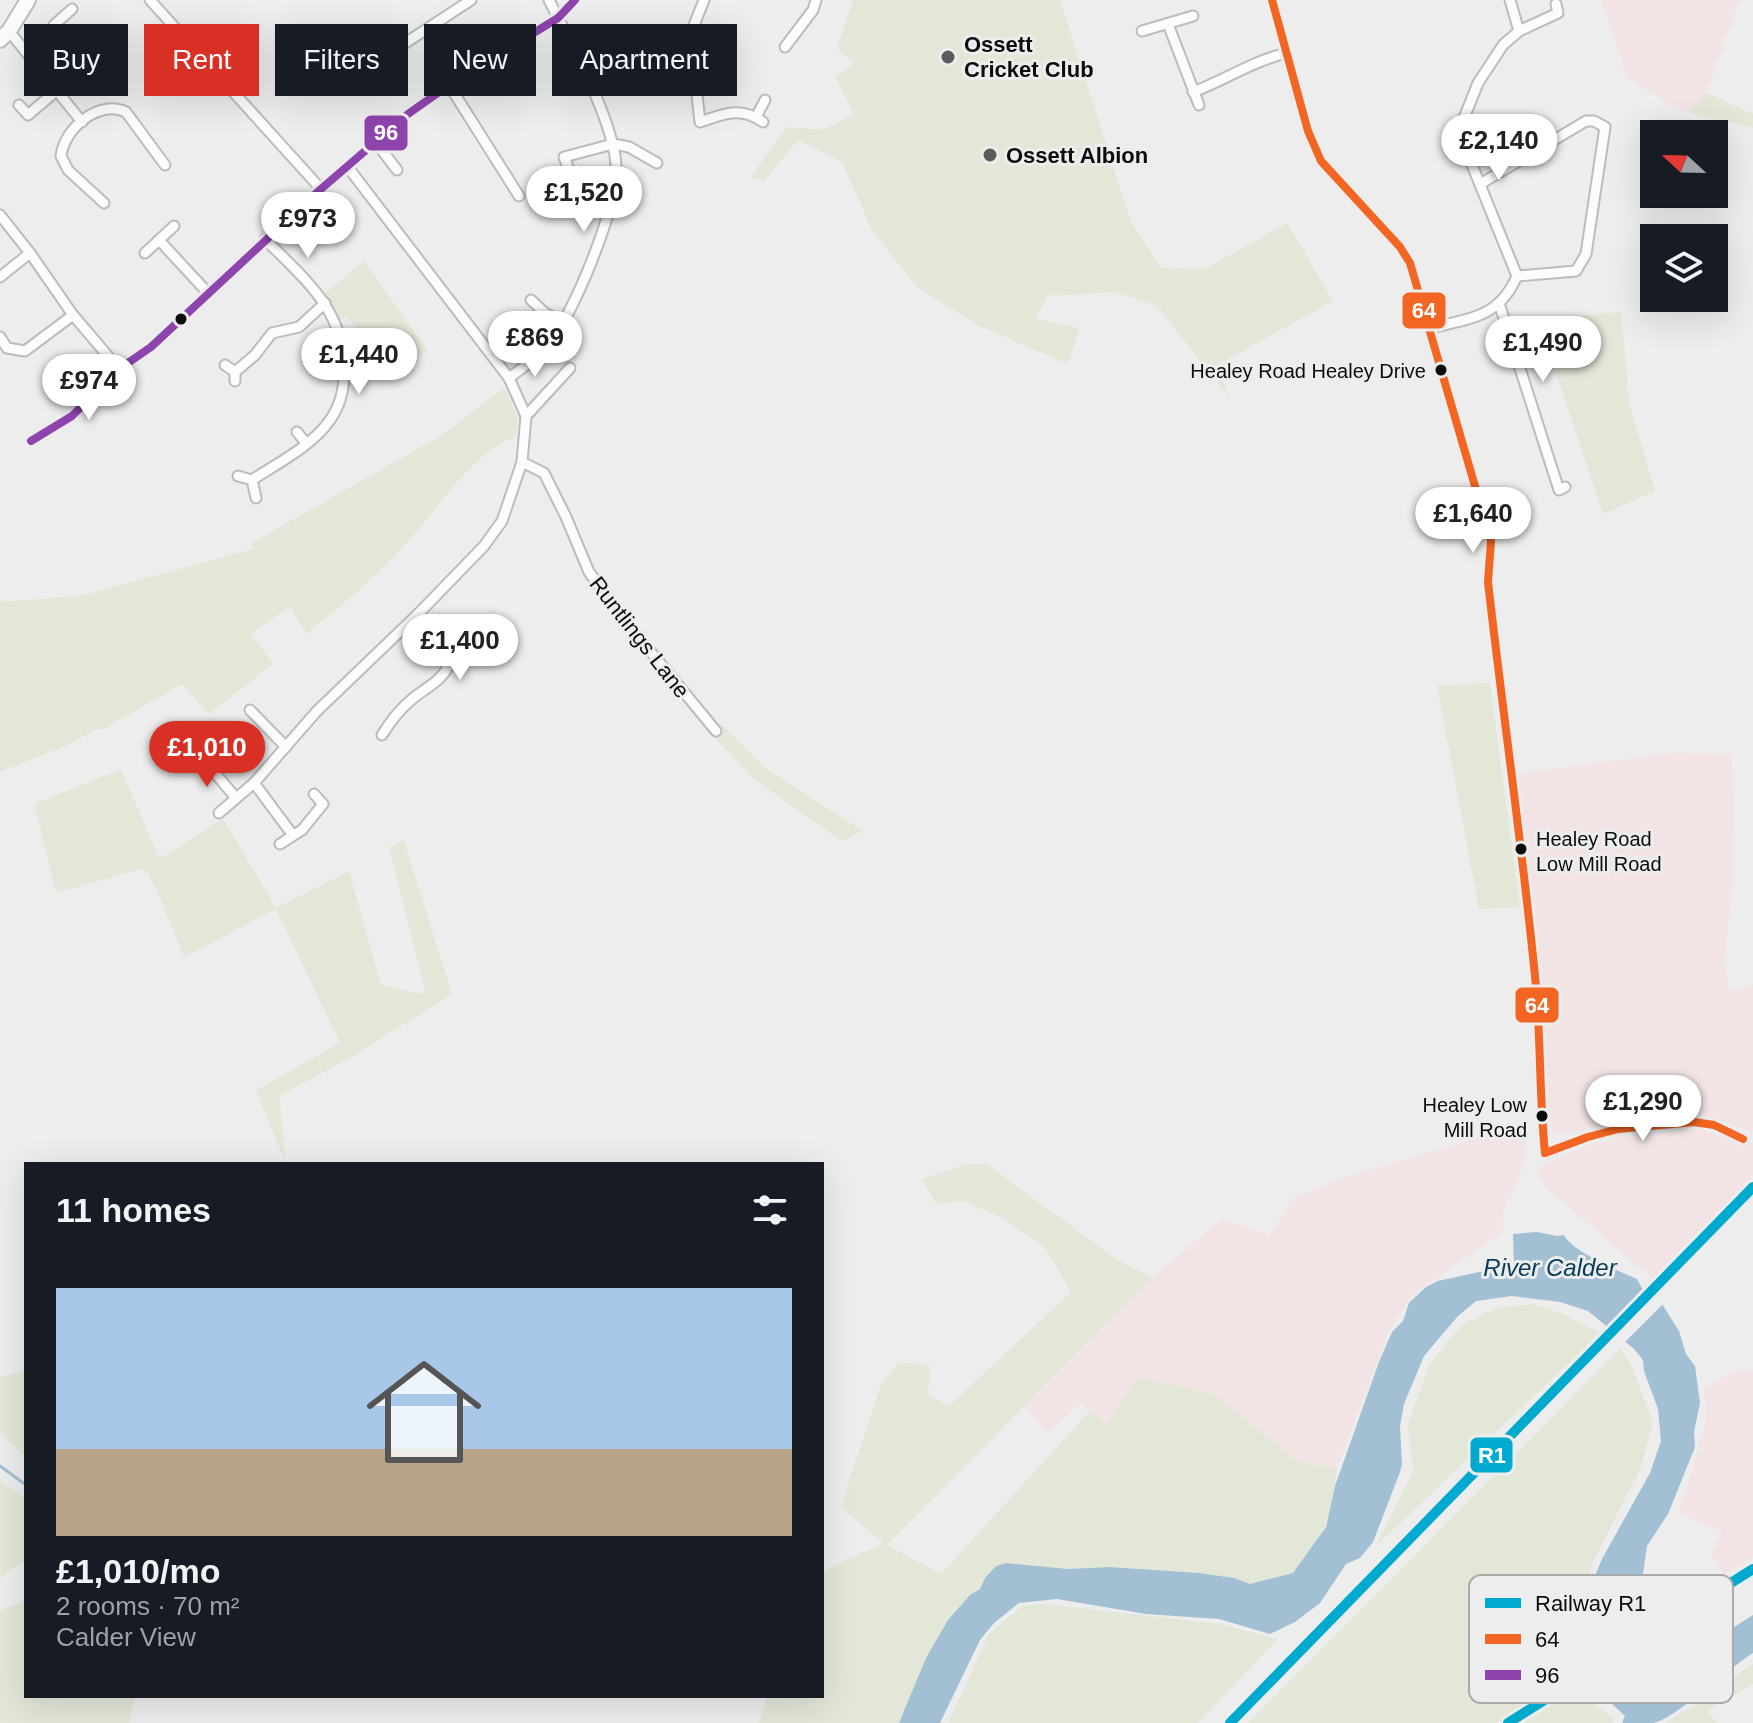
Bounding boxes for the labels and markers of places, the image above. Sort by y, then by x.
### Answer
place label: Ossett Cricket Club [964,32,1094,82]
marker: Ossett Cricket Club [939,48,957,66]
pin: £2,140 [1434,114,1564,182]
place label: Ossett Albion [1006,143,1148,168]
marker: Ossett Albion [981,146,999,164]
pin: £1,520 [519,166,649,234]
pin: £973 [261,192,355,260]
unlabelled marker [173,311,189,327]
pin: £869 [488,311,582,379]
pin: £1,490 [1478,316,1608,384]
pin: £1,440 [294,328,424,396]
pin: £974 [42,354,136,422]
place label: Healey Road Healey Drive [1190,360,1426,382]
marker: Healey Road Healey Drive [1433,362,1449,378]
pin: £1,640 [1408,487,1538,555]
pin: £1,400 [395,614,525,682]
pin: £1,010 [142,721,272,789]
place label: Healey Road Low Mill Road [1536,828,1662,875]
marker: Healey Road Low Mill Road [1513,841,1529,857]
pin: £1,290 [1578,1075,1708,1143]
place label: Healey Low Mill Road [1422,1094,1528,1141]
marker: Healey Low Mill Road [1534,1108,1550,1124]

